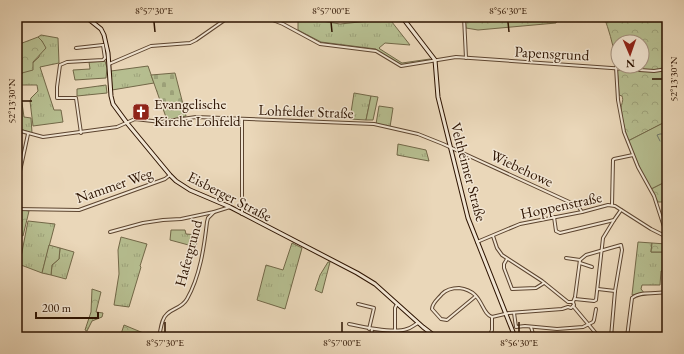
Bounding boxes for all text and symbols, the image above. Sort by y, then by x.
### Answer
text: 8°57'30"E [135,4,173,17]
text: 8°57'00"E [312,4,350,17]
text: 8°56'30"E [489,4,527,17]
north arrow [610,34,650,74]
street label: Papensgrund [514,42,590,64]
text: 52°13'30"N [667,56,680,101]
text: N [626,57,635,71]
text: 52°13'30"N [5,78,18,123]
place label: Evangelische Kirche Lohfeld [154,94,241,130]
street label: Lohfelder Straße [258,100,354,122]
church icon: Evangelische Kirche Lohfeld [131,102,151,122]
street label: Veltheimer Straße [447,120,491,224]
street label: Wiebehowe [488,145,557,191]
street label: Nammer Weg [73,163,155,207]
street label: Eisberger Straße [185,167,275,225]
street label: Hoppenstraße [518,187,604,223]
street label: Hafergrund [170,217,206,288]
scale bar [36,294,98,320]
text: 200 m [42,300,72,316]
text: 8°57'30"E [146,336,184,349]
text: 8°57'00"E [323,336,361,349]
text: 8°56'30"E [500,336,538,349]

